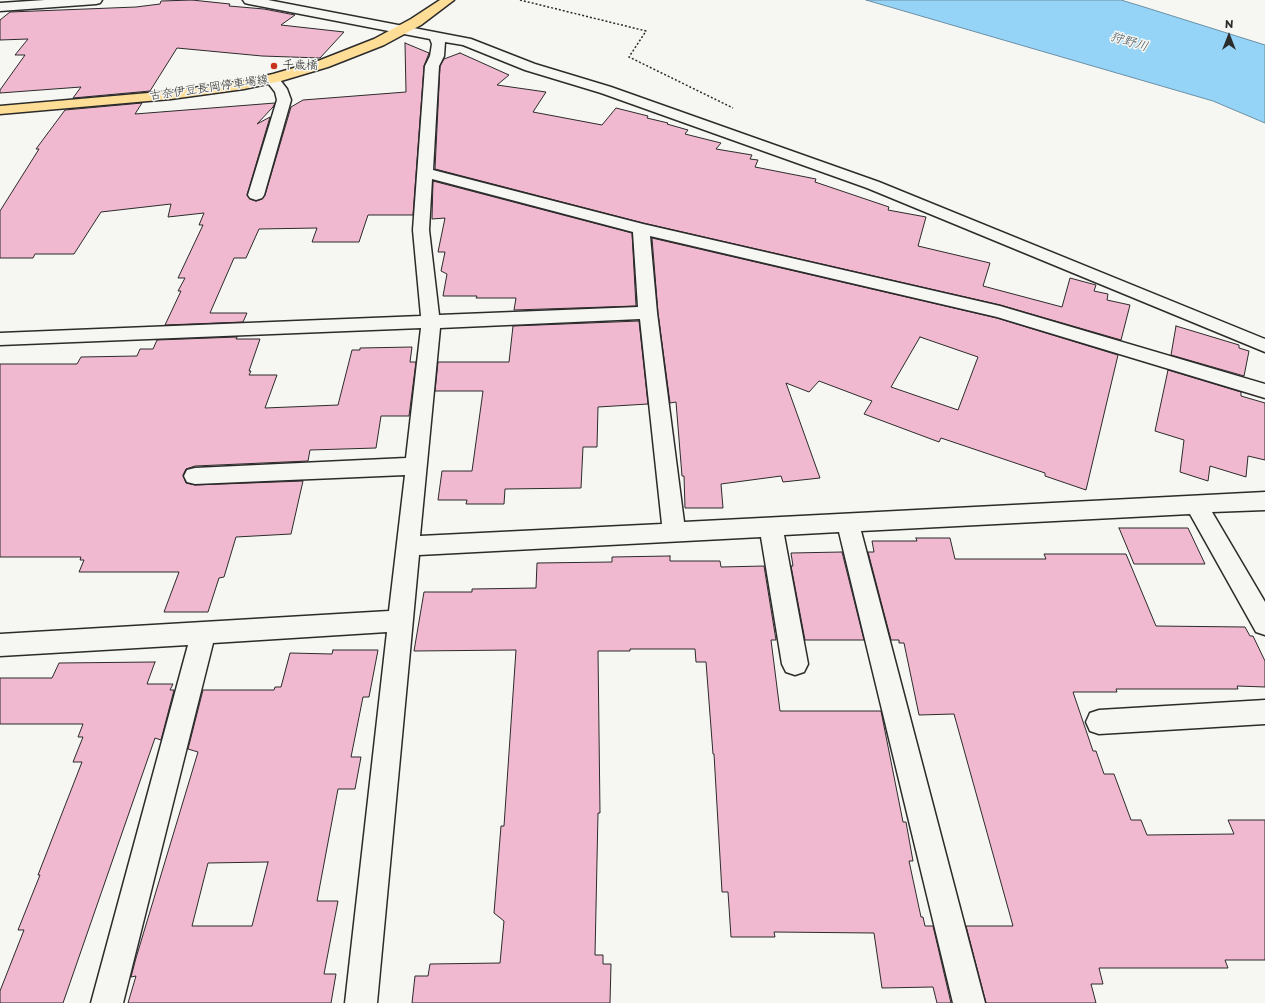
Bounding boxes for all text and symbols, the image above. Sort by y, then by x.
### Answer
text: N [1225,15,1233,32]
north arrow [1209,16,1249,56]
water label: 狩野川 [1108,29,1150,55]
place label: 千歳橋 [282,59,318,73]
marker: 千歳橋 [269,61,279,71]
street label: 古奈伊豆長岡停車場線 [149,73,269,103]

